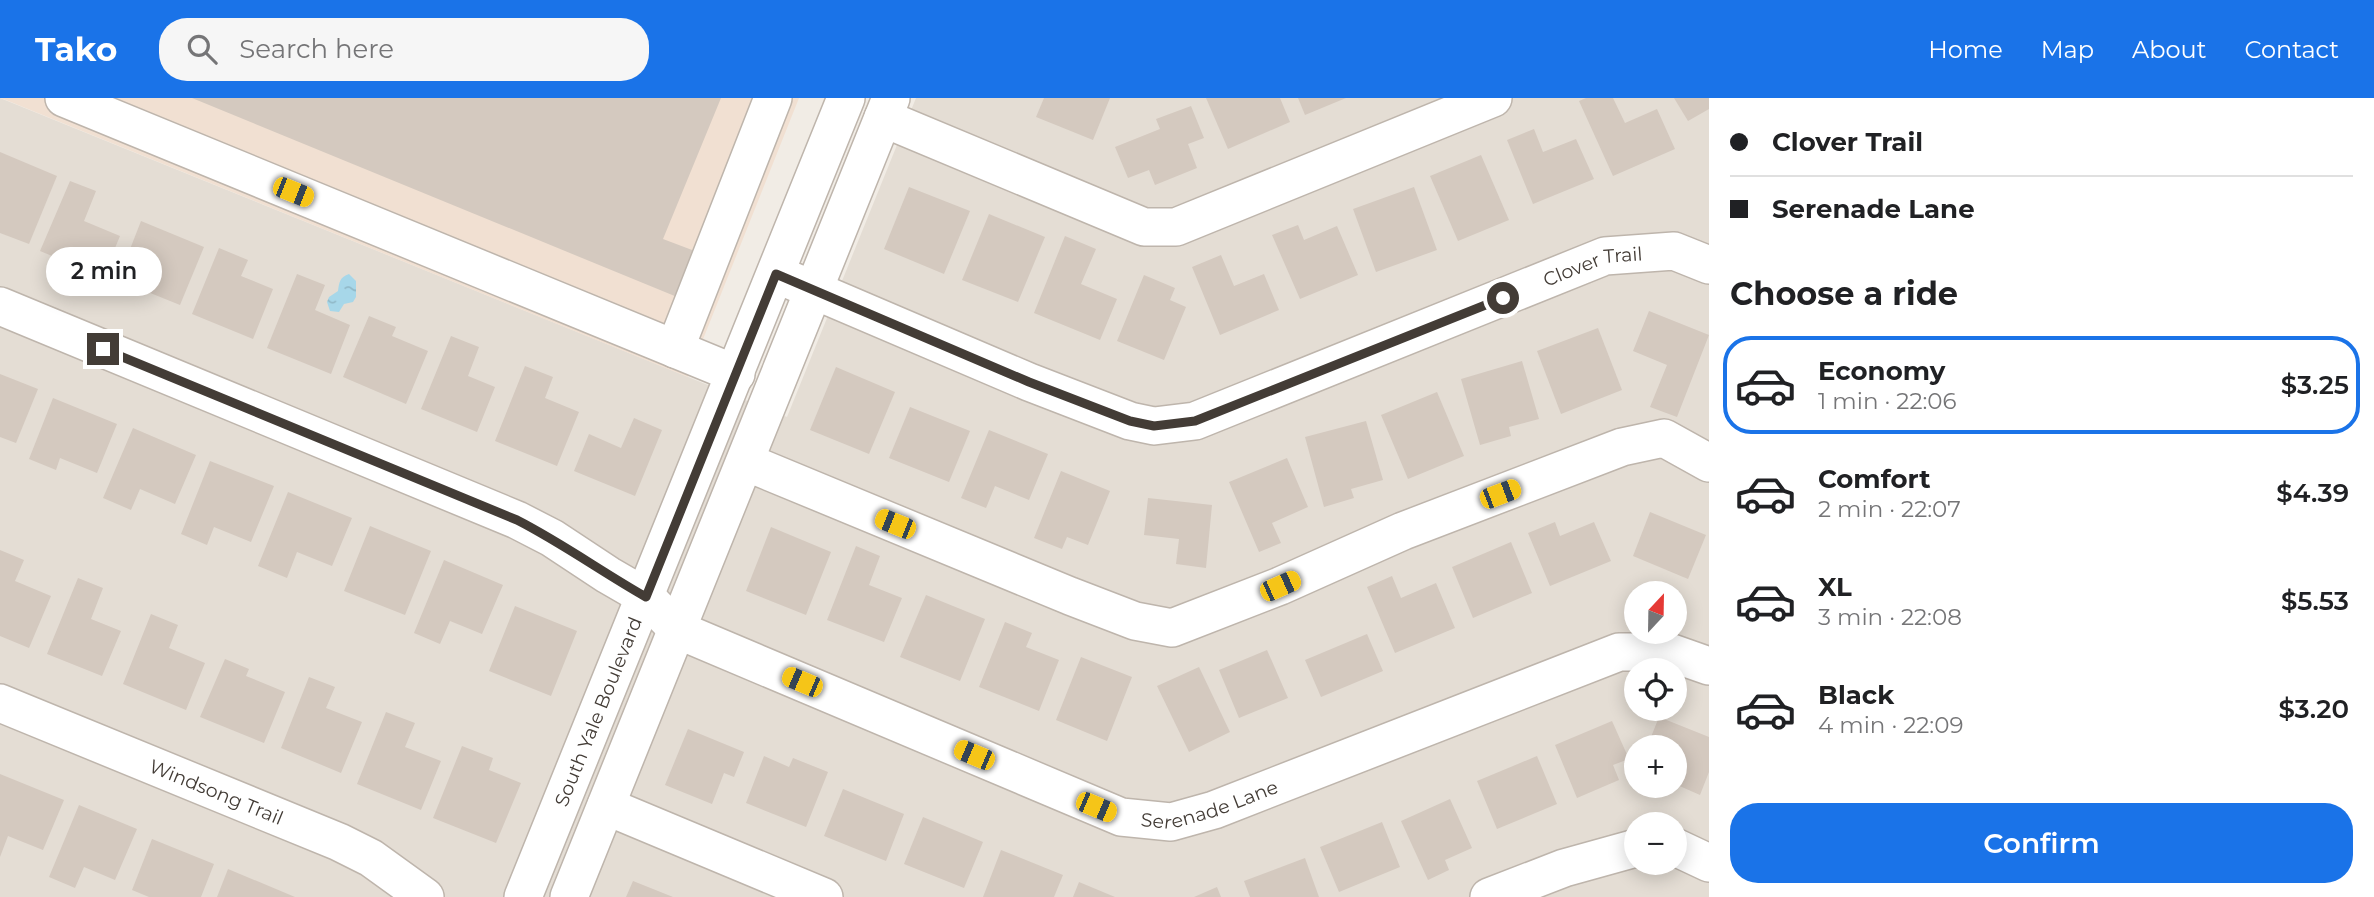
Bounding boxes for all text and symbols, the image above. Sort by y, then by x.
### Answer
search box [159,18,649,81]
text: Tako [35,29,117,69]
icon: search [183,30,221,68]
text: Search here [239,33,394,65]
text: Home [1928,35,2003,64]
text: Map [2041,35,2094,64]
text: About [2132,35,2206,64]
text: Contact [2244,35,2339,64]
text: Clover Trail [1772,126,1923,158]
car [270,174,317,210]
text: Serenade Lane [1772,193,1975,225]
street label: Clover Trail [1540,242,1643,292]
callout: 2 min [45,247,161,296]
text: 2 min [71,257,137,285]
text: Choose a ride [1730,274,1958,313]
route start [1487,282,1519,314]
route end [87,333,119,365]
icon: car [1734,354,1797,417]
text: Economy [1818,355,1945,387]
text: $3.25 [2281,369,2349,401]
text: 1 min · 22:06 [1818,387,1957,415]
icon: car [1734,462,1797,525]
text: Comfort [1818,463,1930,495]
car [1477,477,1524,511]
text: $4.39 [2276,477,2349,509]
text: 2 min · 22:07 [1818,495,1961,523]
car [872,506,919,542]
car [1257,568,1304,604]
icon: car [1734,570,1797,633]
text: XL [1818,571,1852,603]
north arrow [1624,581,1687,644]
map controls [1624,581,1687,875]
text: $5.53 [2281,585,2349,617]
text: 3 min · 22:08 [1818,603,1962,631]
street label: South Yale Boulevard [550,614,647,810]
button: locate [1624,658,1687,721]
car [779,664,826,700]
icon: car [1734,678,1797,741]
text: Black [1818,679,1894,711]
text: $3.20 [2278,693,2349,725]
text: 4 min · 22:09 [1818,711,1963,739]
button: + [1624,735,1687,798]
car [951,737,998,773]
street label: Windsong Trail [146,755,287,830]
street label: Serenade Lane [1140,775,1281,834]
car [1073,789,1120,825]
button: Confirm [1730,803,2353,883]
button: − [1624,812,1687,875]

